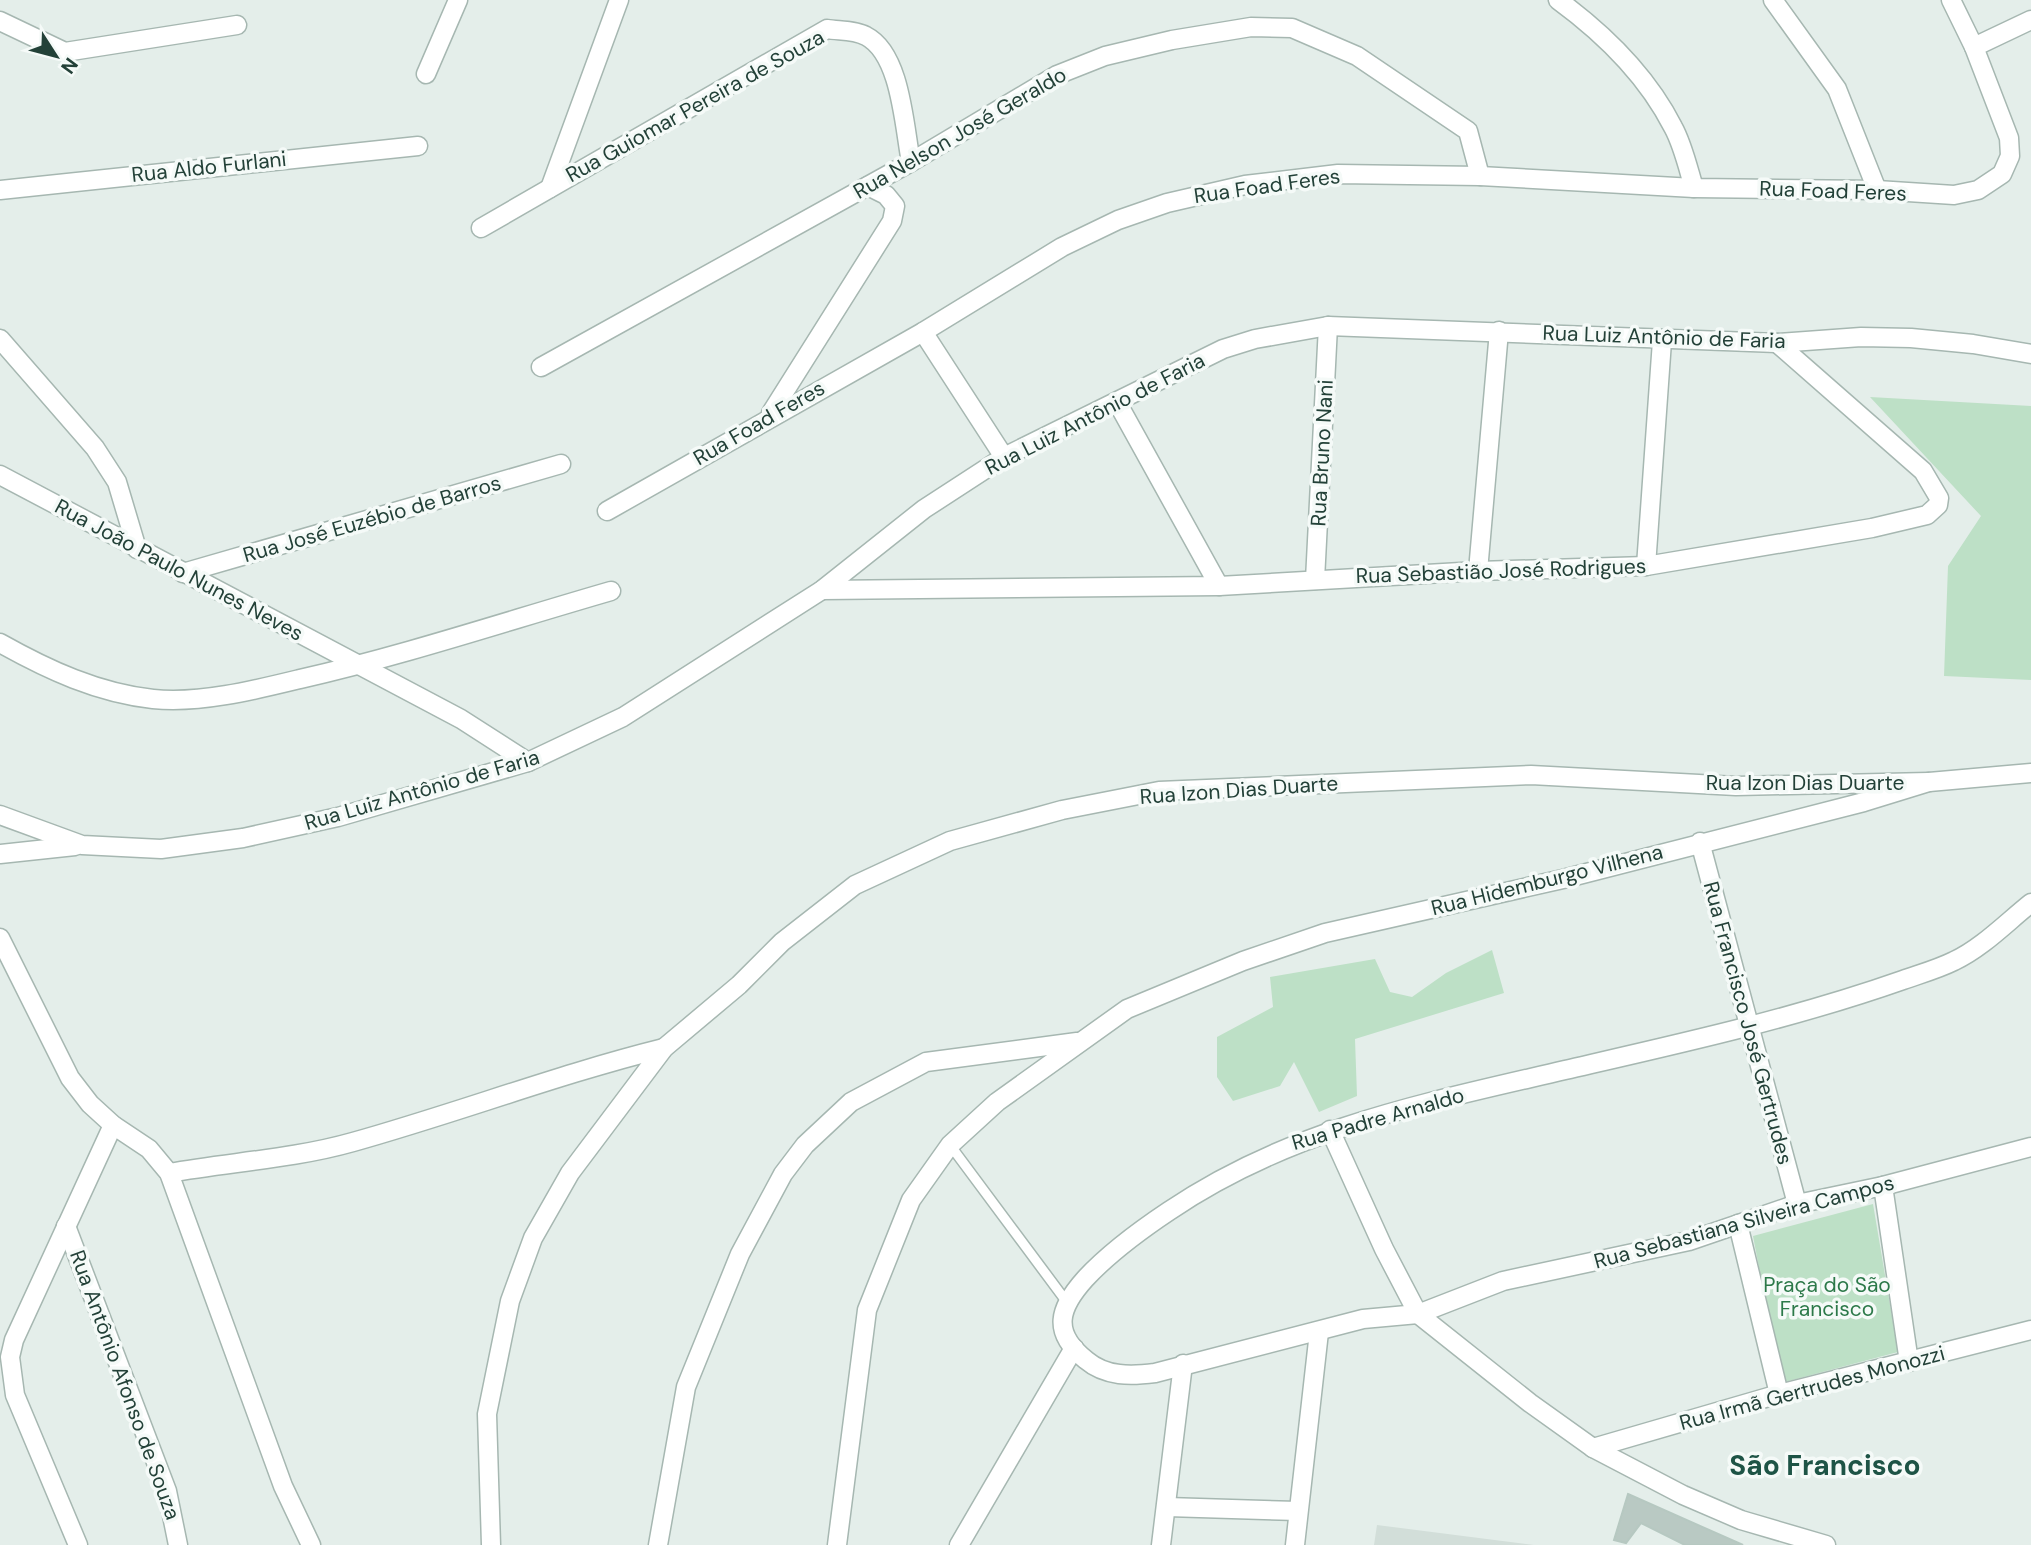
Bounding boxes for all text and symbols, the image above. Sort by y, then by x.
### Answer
north arrow [21,21,91,91]
street label: Rua Guiomar Pereira de Souza [561,23,829,189]
text: N [55,53,84,79]
street label: Rua Nelson José Geraldo [848,60,1072,206]
street label: Rua Aldo Furlani [130,145,288,189]
street label: Rua Foad Feres [1192,162,1342,210]
street label: Rua Foad Feres [1759,174,1907,208]
street label: Rua Luiz Antônio de Faria [1542,319,1786,355]
street label: Rua Luiz Antônio de Faria [980,346,1210,482]
street label: Rua Foad Feres [688,374,830,472]
street label: Rua Bruno Nani [1304,379,1340,527]
street label: Rua José Euzébio de Barros [240,469,504,569]
street label: Rua João Paulo Nunes Neves [50,492,308,648]
street label: Rua Sebastião José Rodrigues [1355,552,1647,590]
street label: Rua Luiz Antônio de Faria [301,743,543,837]
street label: Rua Izon Dias Duarte [1139,769,1339,811]
street label: Rua Izon Dias Duarte [1706,769,1904,797]
street label: Rua Hidemburgo Vilhena [1428,838,1666,922]
street label: Rua Francisco José Gertrudes [1697,878,1799,1168]
street label: Rua Padre Arnaldo [1288,1081,1468,1157]
street label: Rua Sebastiana Silveira Campos [1591,1168,1897,1276]
street label: Rua Antônio Afonso de Souza [63,1246,187,1524]
park label: Praça do São Francisco [1763,1271,1891,1323]
street label: Rua Irmã Gertrudes Monozzi [1676,1339,1948,1437]
district label: São Francisco [1729,1447,1921,1484]

